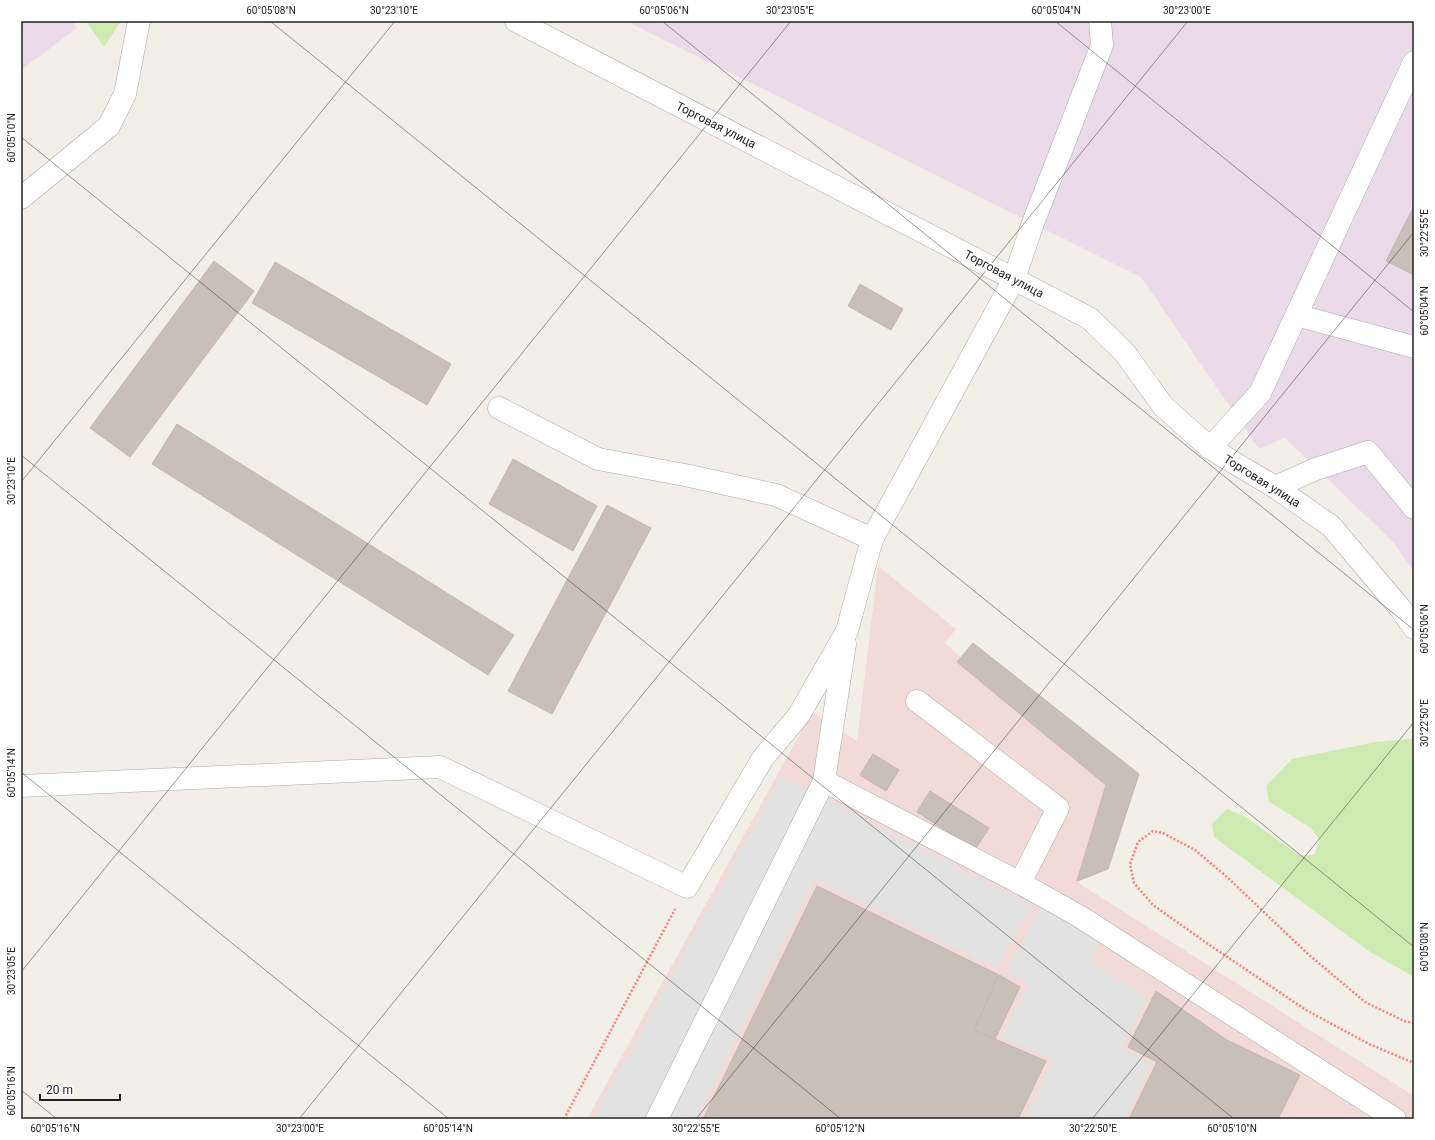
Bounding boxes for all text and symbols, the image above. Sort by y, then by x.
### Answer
text: 60°05'08"N [246,5,296,16]
text: 30°23'10"E [370,5,418,16]
text: 60°05'06"N [639,5,689,16]
text: 30°23'05"E [766,5,814,16]
text: 60°05'04"N [1031,5,1081,16]
text: 30°23'00"E [1163,5,1211,16]
street label: Торговая улица [674,99,758,151]
text: 60°05'10"N [6,113,17,163]
text: 30°22'55"E [1419,209,1430,257]
street label: Торговая улица [962,247,1046,301]
text: 60°05'04"N [1419,286,1430,336]
street label: Торговая улица [1221,452,1303,510]
text: 30°23'10"E [6,457,17,505]
text: 60°05'06"N [1419,604,1430,654]
text: 30°22'50"E [1419,699,1430,747]
text: 60°05'14"N [6,748,17,798]
text: 60°05'08"N [1419,922,1430,972]
text: 30°23'05"E [6,947,17,995]
text: 60°05'16"N [6,1066,17,1116]
scale bar [40,1076,120,1102]
text: 20 m [46,1083,73,1097]
text: 60°05'16"N [30,1123,80,1134]
text: 30°23'00"E [276,1123,324,1134]
text: 60°05'14"N [423,1123,473,1134]
text: 30°22'55"E [672,1123,720,1134]
text: 60°05'12"N [815,1123,865,1134]
text: 30°22'50"E [1069,1123,1117,1134]
text: 60°05'10"N [1207,1123,1257,1134]

